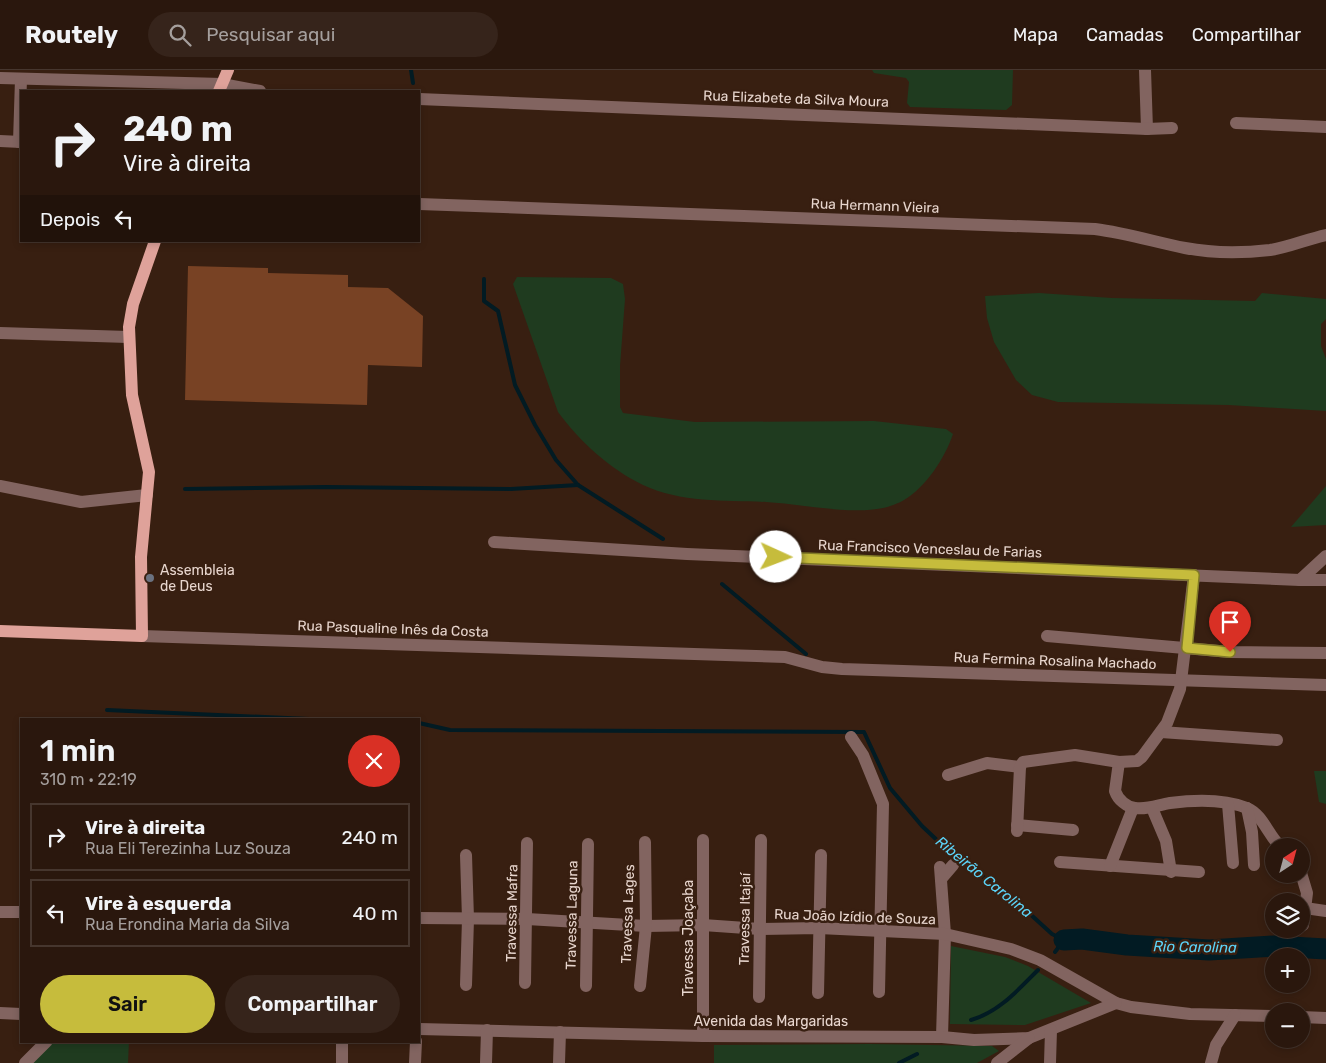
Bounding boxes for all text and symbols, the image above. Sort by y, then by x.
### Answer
search box [148,12,498,57]
text: Routely [25,21,118,49]
icon: search [166,21,194,49]
text: Pesquisar aqui [206,23,335,46]
text: Mapa [1013,24,1058,46]
text: Camadas [1086,24,1164,46]
text: Compartilhar [1192,24,1301,46]
street label: Rua Elizabete da Silva Moura [703,87,889,111]
text: 240 m [123,108,233,150]
icon: right [40,110,105,175]
text: Vire à direita [123,150,251,177]
street label: Rua Hermann Vieira [810,195,940,217]
icon: left [110,205,138,233]
text: Depois [40,208,100,231]
position arrow [749,530,801,582]
street label: Rua Francisco Venceslau de Farias [818,537,1042,561]
place label: Assembleia de Deus [160,562,235,595]
marker: Assembleia de Deus [144,572,156,584]
pin [1209,601,1251,652]
icon: arrive [1216,608,1244,636]
street label: Rua Pasqualine Inês da Costa [297,617,489,641]
street label: Rua Fermina Rosalina Machado [953,649,1157,673]
text: 1 min [40,733,115,769]
button: close [348,735,400,787]
text: 310 m · 22:19 [40,770,137,789]
text: Vire à direita [85,816,205,839]
icon: right [42,823,70,851]
text: 240 m [342,826,398,849]
water label: Ribeirão Carolina [932,832,1036,922]
north arrow [1265,838,1310,882]
map controls [1265,838,1310,1048]
text: Rua Eli Terezinha Luz Souza [85,839,291,858]
street label: Travessa Laguna [563,860,581,970]
street label: Travessa Mafra [503,864,521,962]
street label: Travessa Lages [618,864,638,964]
street label: Travessa Itajaí [736,872,754,965]
street label: Travessa Joaçaba [680,880,697,996]
text: Vire à esquerda [85,892,232,915]
button: layers [1265,893,1310,938]
icon: left [42,899,70,927]
text: 40 m [353,902,398,925]
street label: Rua João Izídio de Souza [774,906,936,928]
text: Rua Erondina Maria da Silva [85,915,290,934]
water label: Rio Carolina [1153,937,1237,957]
button: + [1265,948,1310,993]
button: Sair [40,975,215,1033]
button: Compartilhar [225,975,400,1033]
button: − [1265,1003,1310,1048]
street label: Avenida das Margaridas [694,1013,848,1030]

